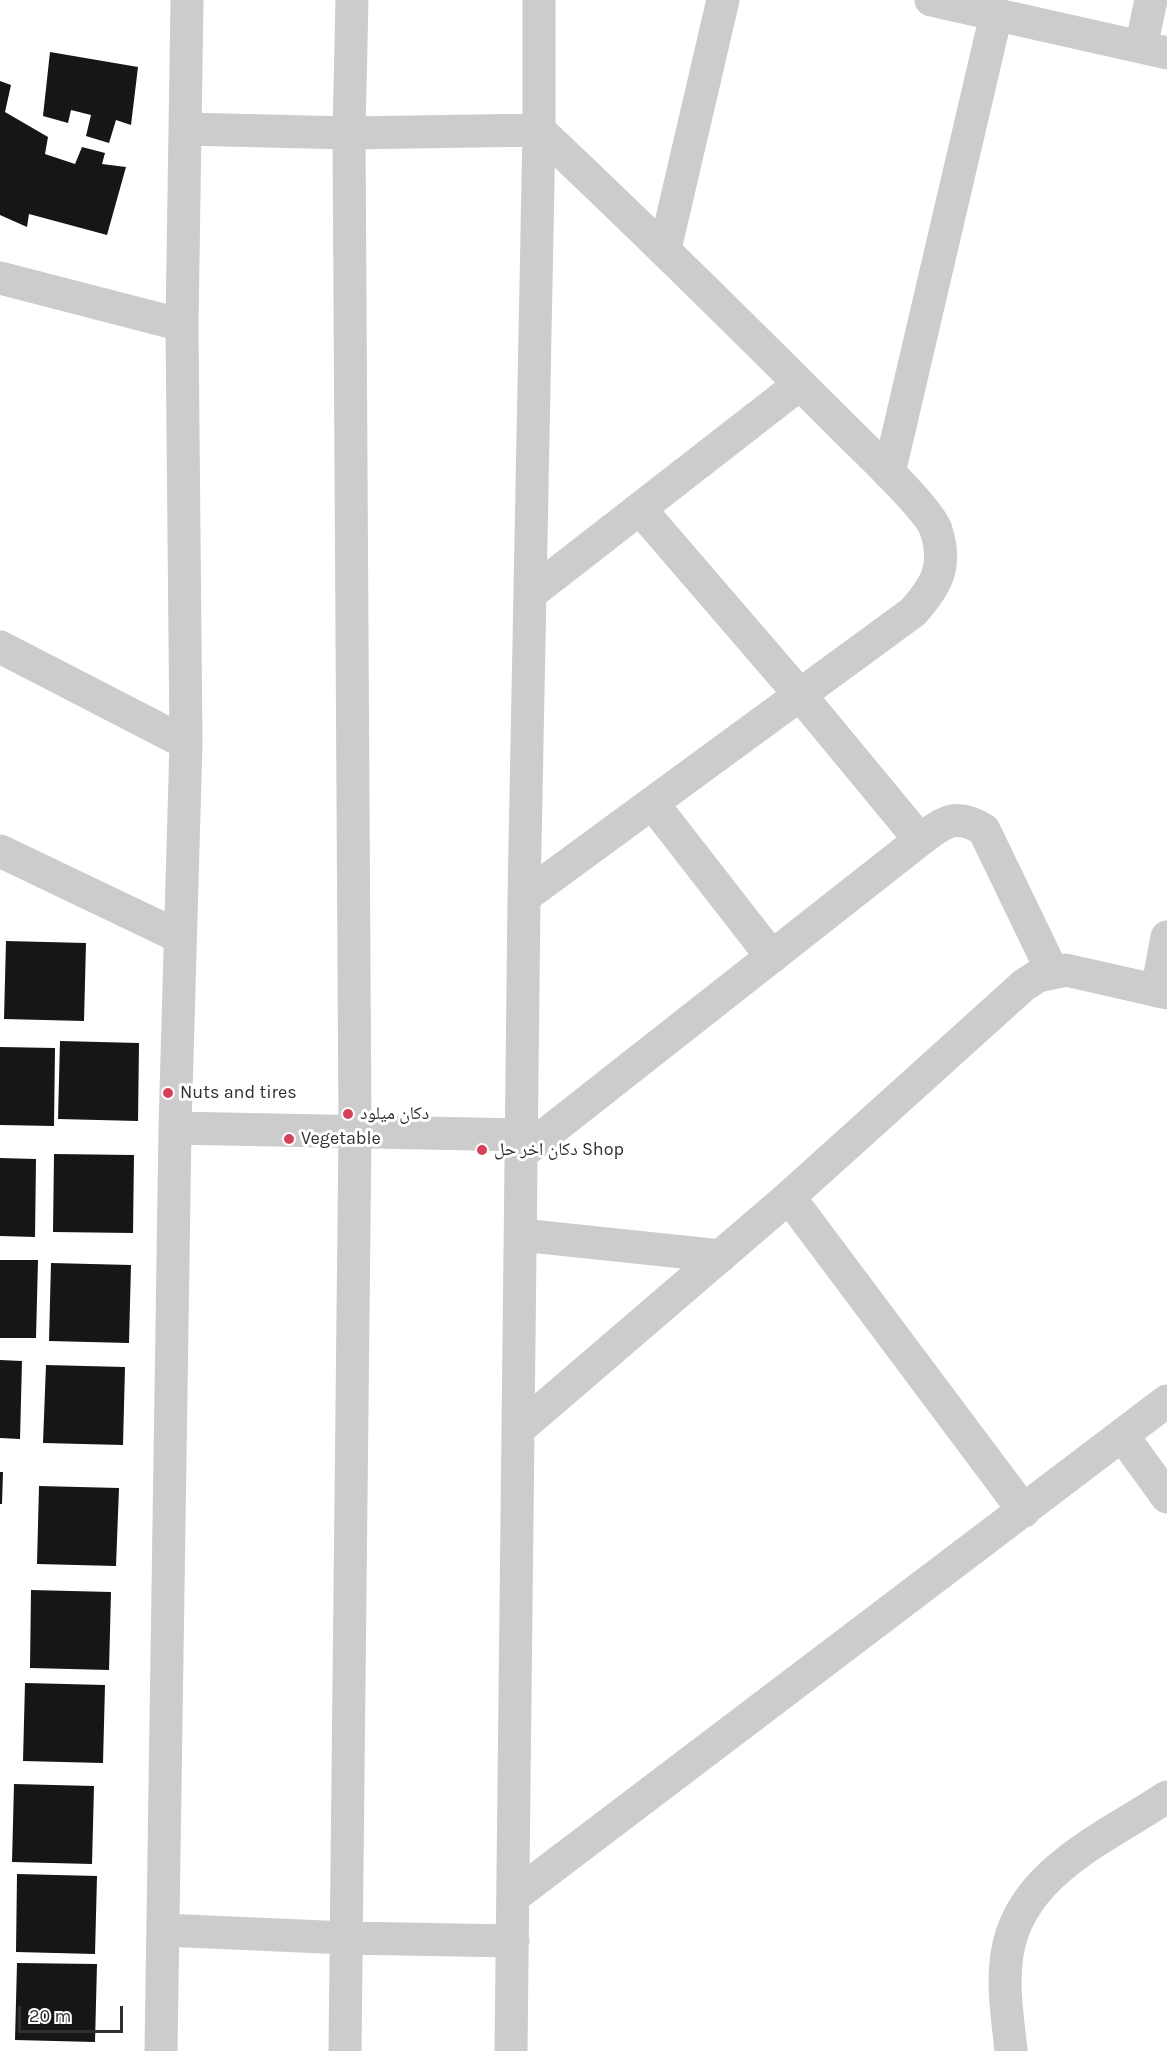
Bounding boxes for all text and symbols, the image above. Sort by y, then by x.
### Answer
place label: Nuts and tires [180,1082,297,1104]
marker: Nuts and tires [161,1086,175,1100]
place label: دكان ميلود [360,1103,429,1125]
marker: دكان ميلود [341,1107,355,1121]
place label: Vegetable [301,1128,381,1150]
marker: Vegetable [282,1132,296,1146]
place label: دكان اخر حل Shop [494,1139,624,1161]
marker: دكان اخر حل Shop [475,1143,489,1157]
scale bar [21,1994,126,2032]
text: 20 m [29,2005,71,2027]

